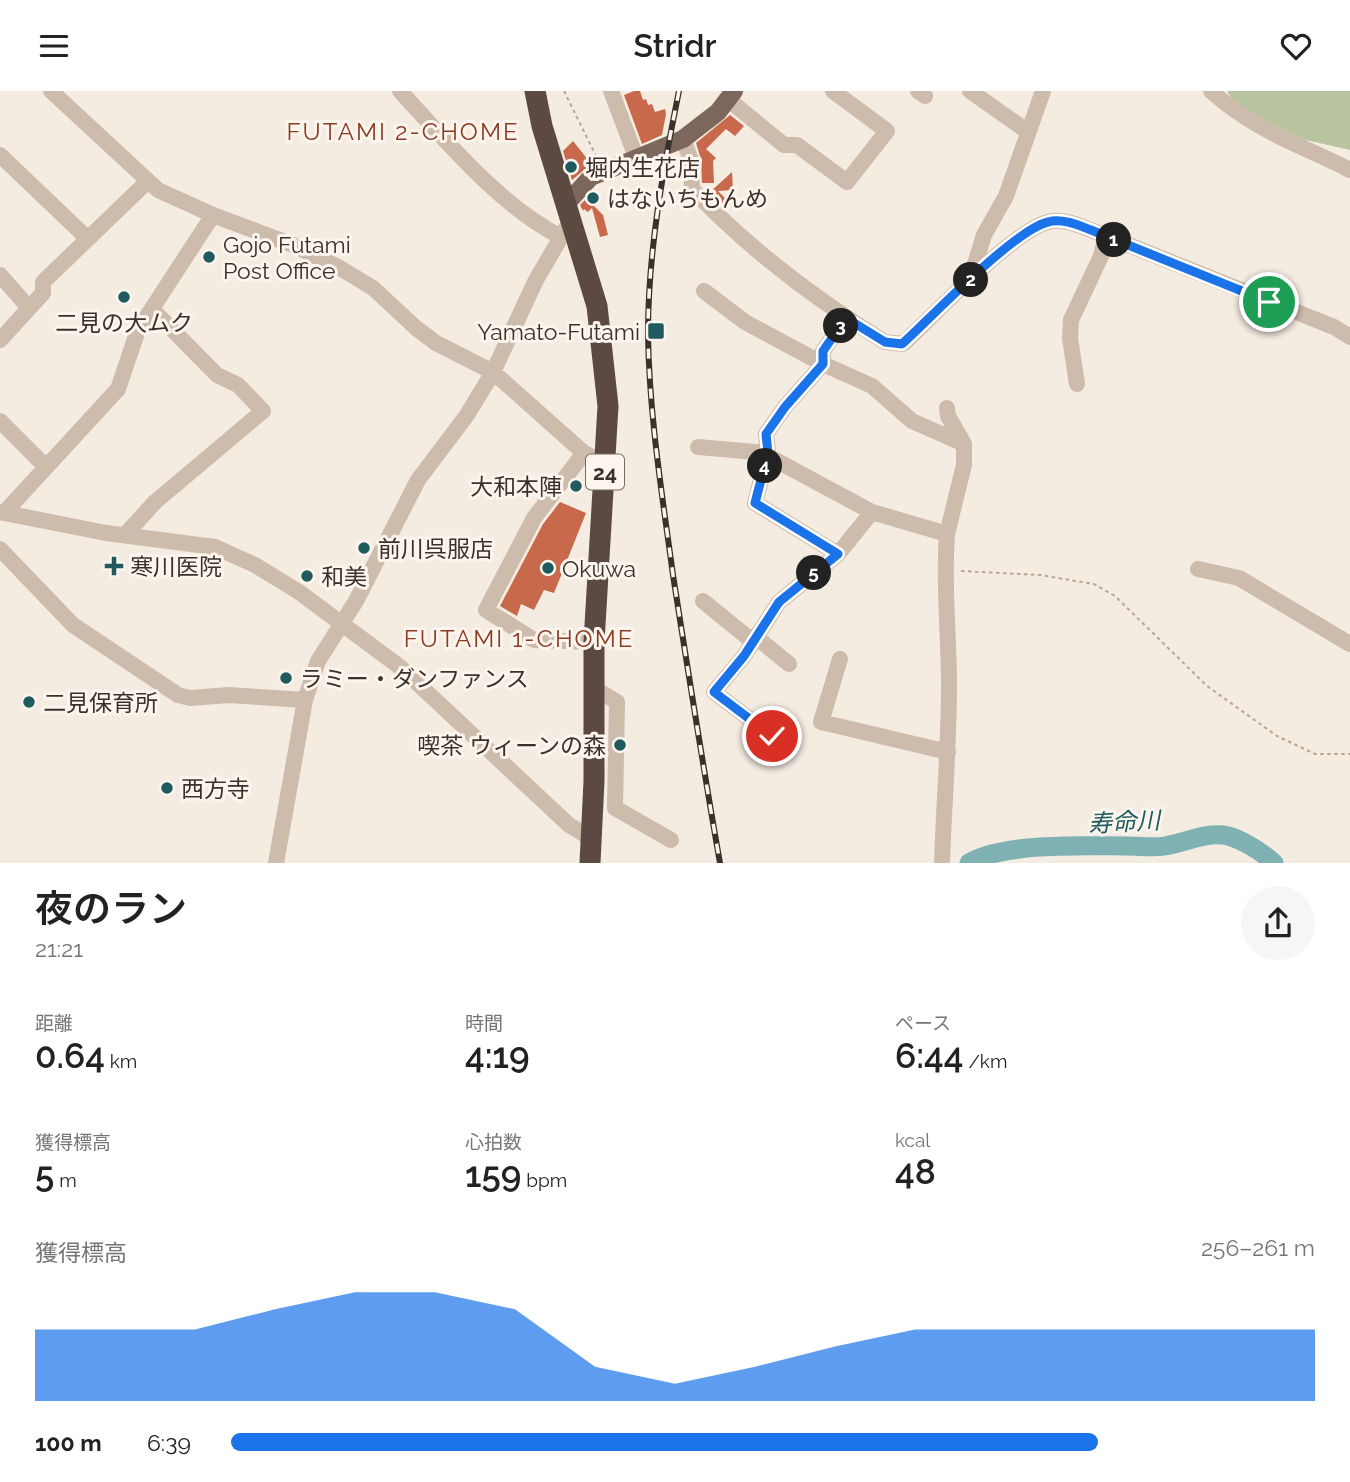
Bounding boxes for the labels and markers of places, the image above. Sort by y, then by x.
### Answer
place label: 堀内生花店 [585,154,700,181]
marker: 堀内生花店 [563,159,579,175]
place label: はないちもんめ [607,185,768,212]
marker: はないちもんめ [585,190,601,206]
pin: 1 [1096,223,1132,257]
place label: Gojo Futami Post Office [223,231,351,284]
marker: Gojo Futami Post Office [201,249,217,265]
pin: 2 [954,263,988,297]
pin [1239,272,1299,332]
marker: 二見の大ムク [116,289,132,305]
place label: 二見の大ムク [55,309,193,336]
pin: 3 [824,309,858,343]
place label: Yamato-Futami [477,318,640,345]
marker: Yamato-Futami [646,321,666,341]
pin: 4 [748,449,782,483]
place label: 大和本陣 [470,473,562,500]
marker: 大和本陣 [568,478,584,494]
place label: 前川呉服店 [378,535,493,562]
marker: 前川呉服店 [356,540,372,556]
place label: 寒川医院 [130,553,222,580]
place label: Okuwa [562,555,636,582]
pin: 5 [796,555,832,591]
marker: 寒川医院 [104,556,124,576]
marker: Okuwa [540,560,556,576]
place label: 和美 [321,563,367,590]
marker: 和美 [299,568,315,584]
place label: ラミー・ダンファンス [300,665,529,692]
marker: ラミー・ダンファンス [278,670,294,686]
place label: 二見保育所 [43,689,158,716]
marker: 二見保育所 [21,694,37,710]
pin [742,706,802,766]
place label: 喫茶 ウィーンの森 [417,732,606,759]
marker: 喫茶 ウィーンの森 [612,737,628,753]
place label: 西方寺 [181,775,250,802]
marker: 西方寺 [159,780,175,796]

